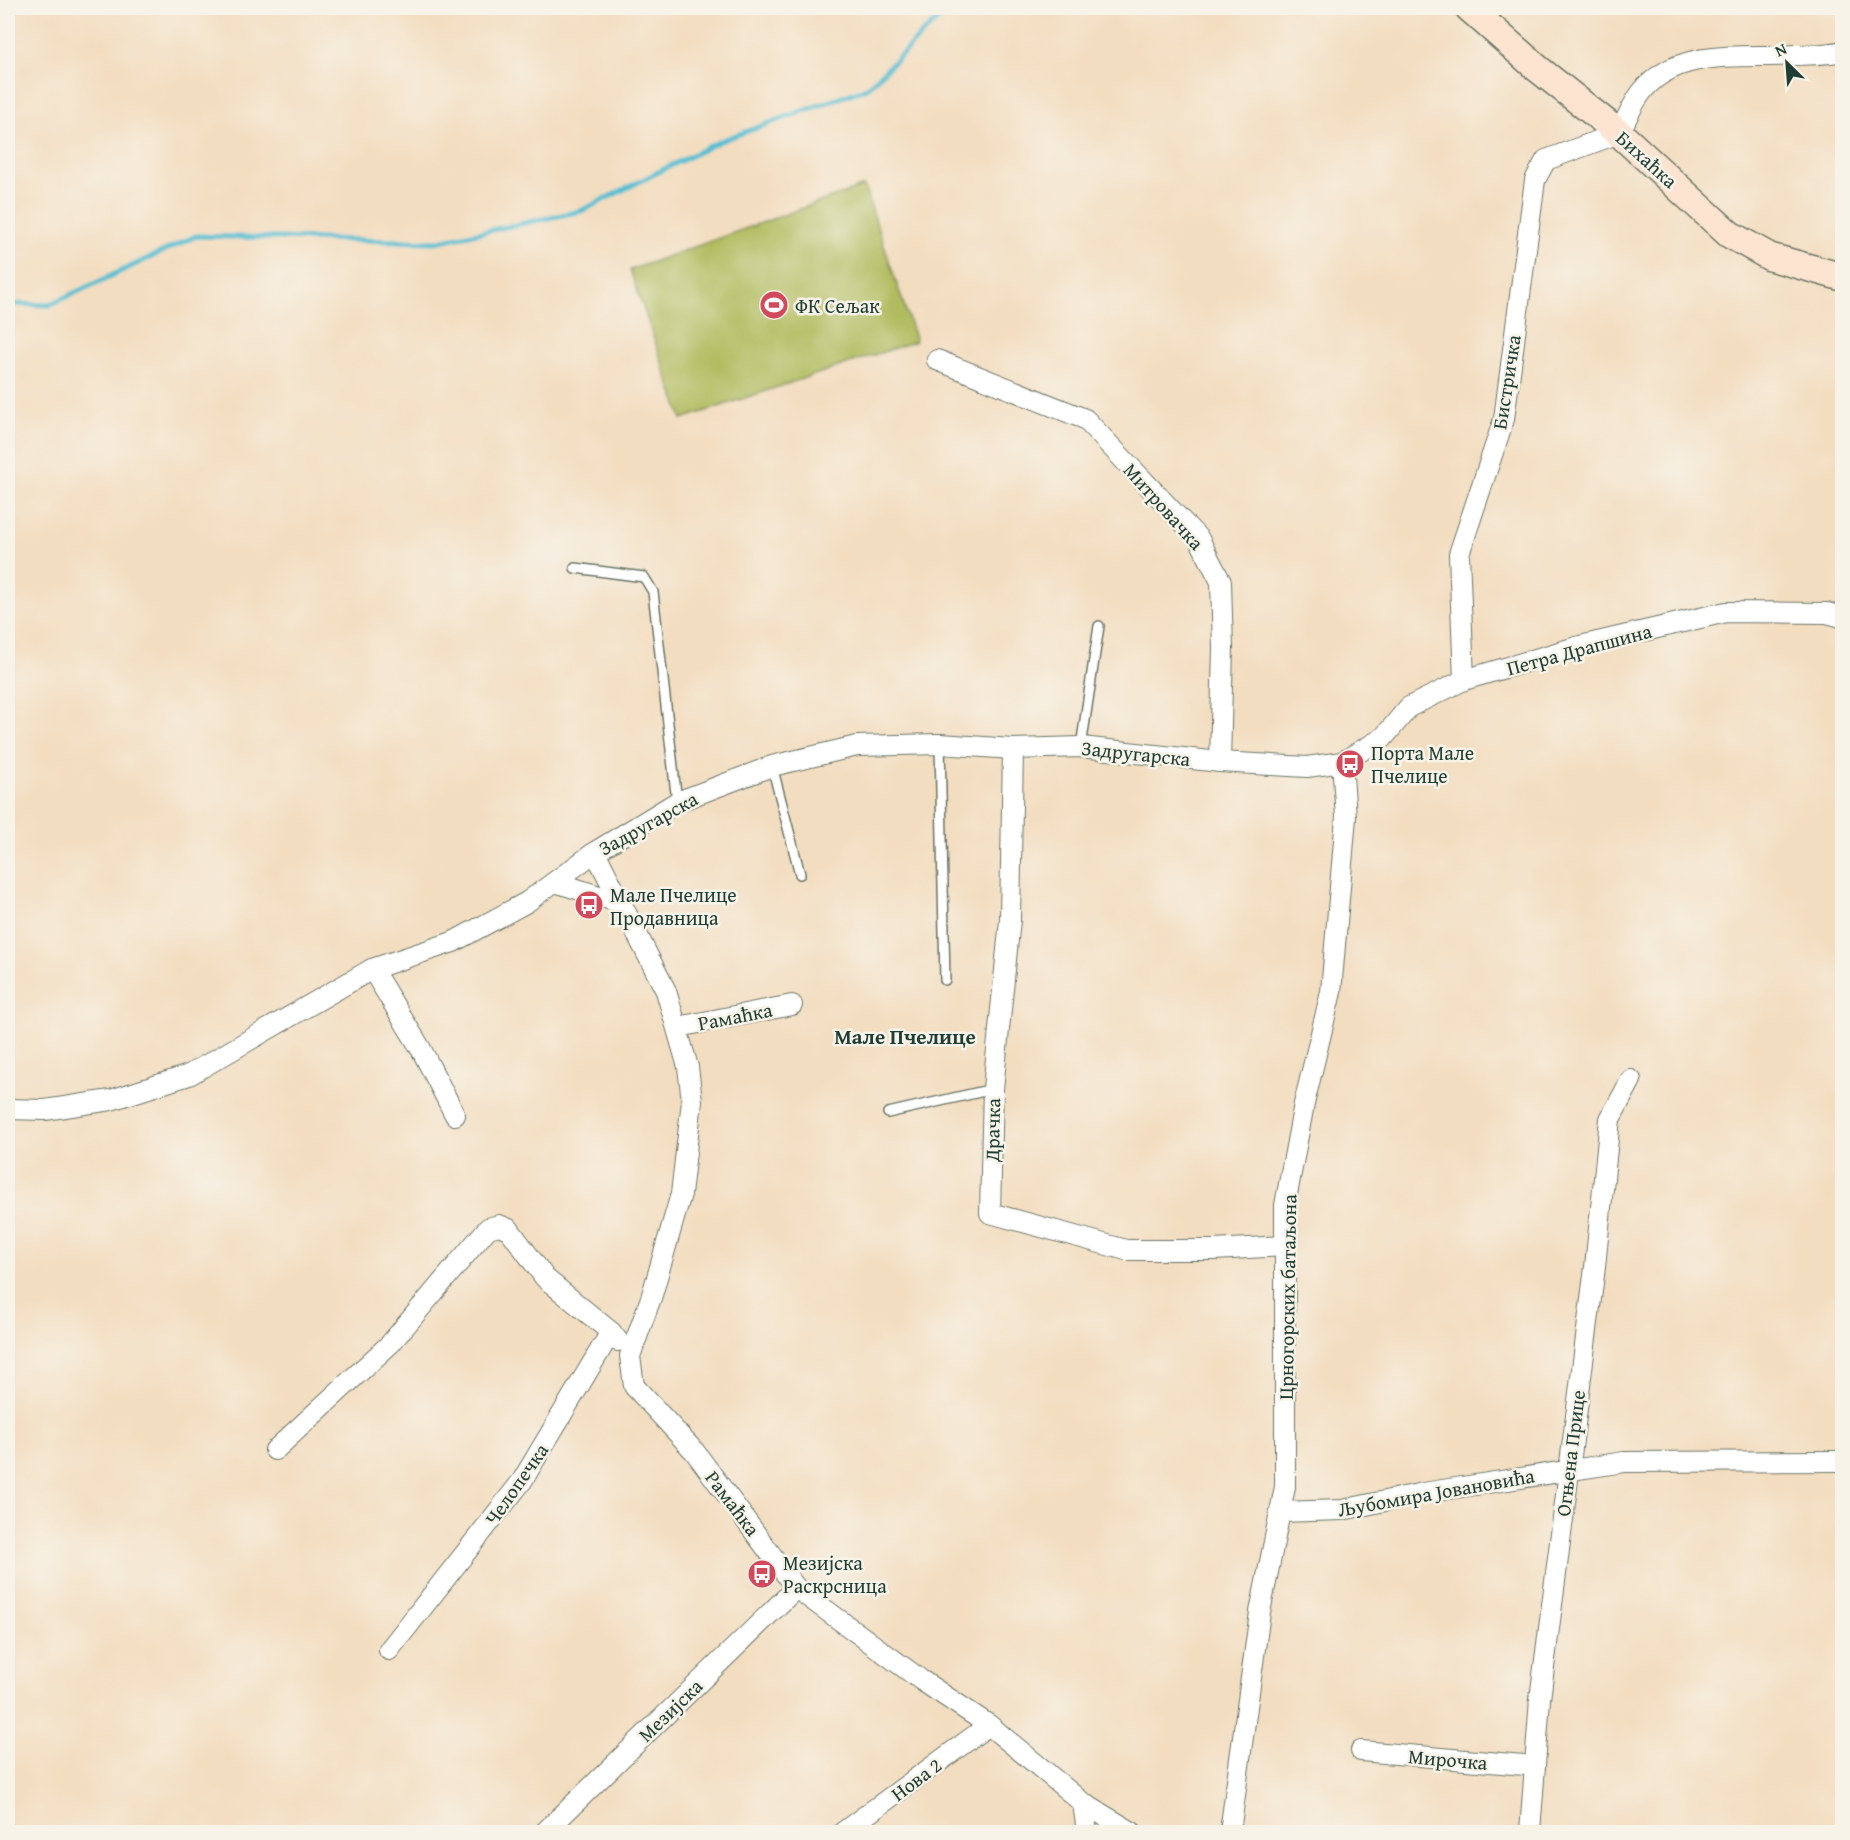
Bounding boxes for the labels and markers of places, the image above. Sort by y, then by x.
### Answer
sports icon: ФК Сељак [758,289,790,321]
place label: ФК Сељак [795,291,880,320]
place label: Порта Мале Пчелице [1371,738,1474,790]
bus stop icon: Порта Мале Пчелице [1334,748,1366,780]
place label: Мале Пчелице Продавница [610,880,737,932]
bus stop icon: Мале Пчелице Продавница [573,889,605,921]
place label: Мезијска Раскрсница [783,1548,887,1600]
bus stop icon: Мезијска Раскрсница [746,1558,778,1590]

